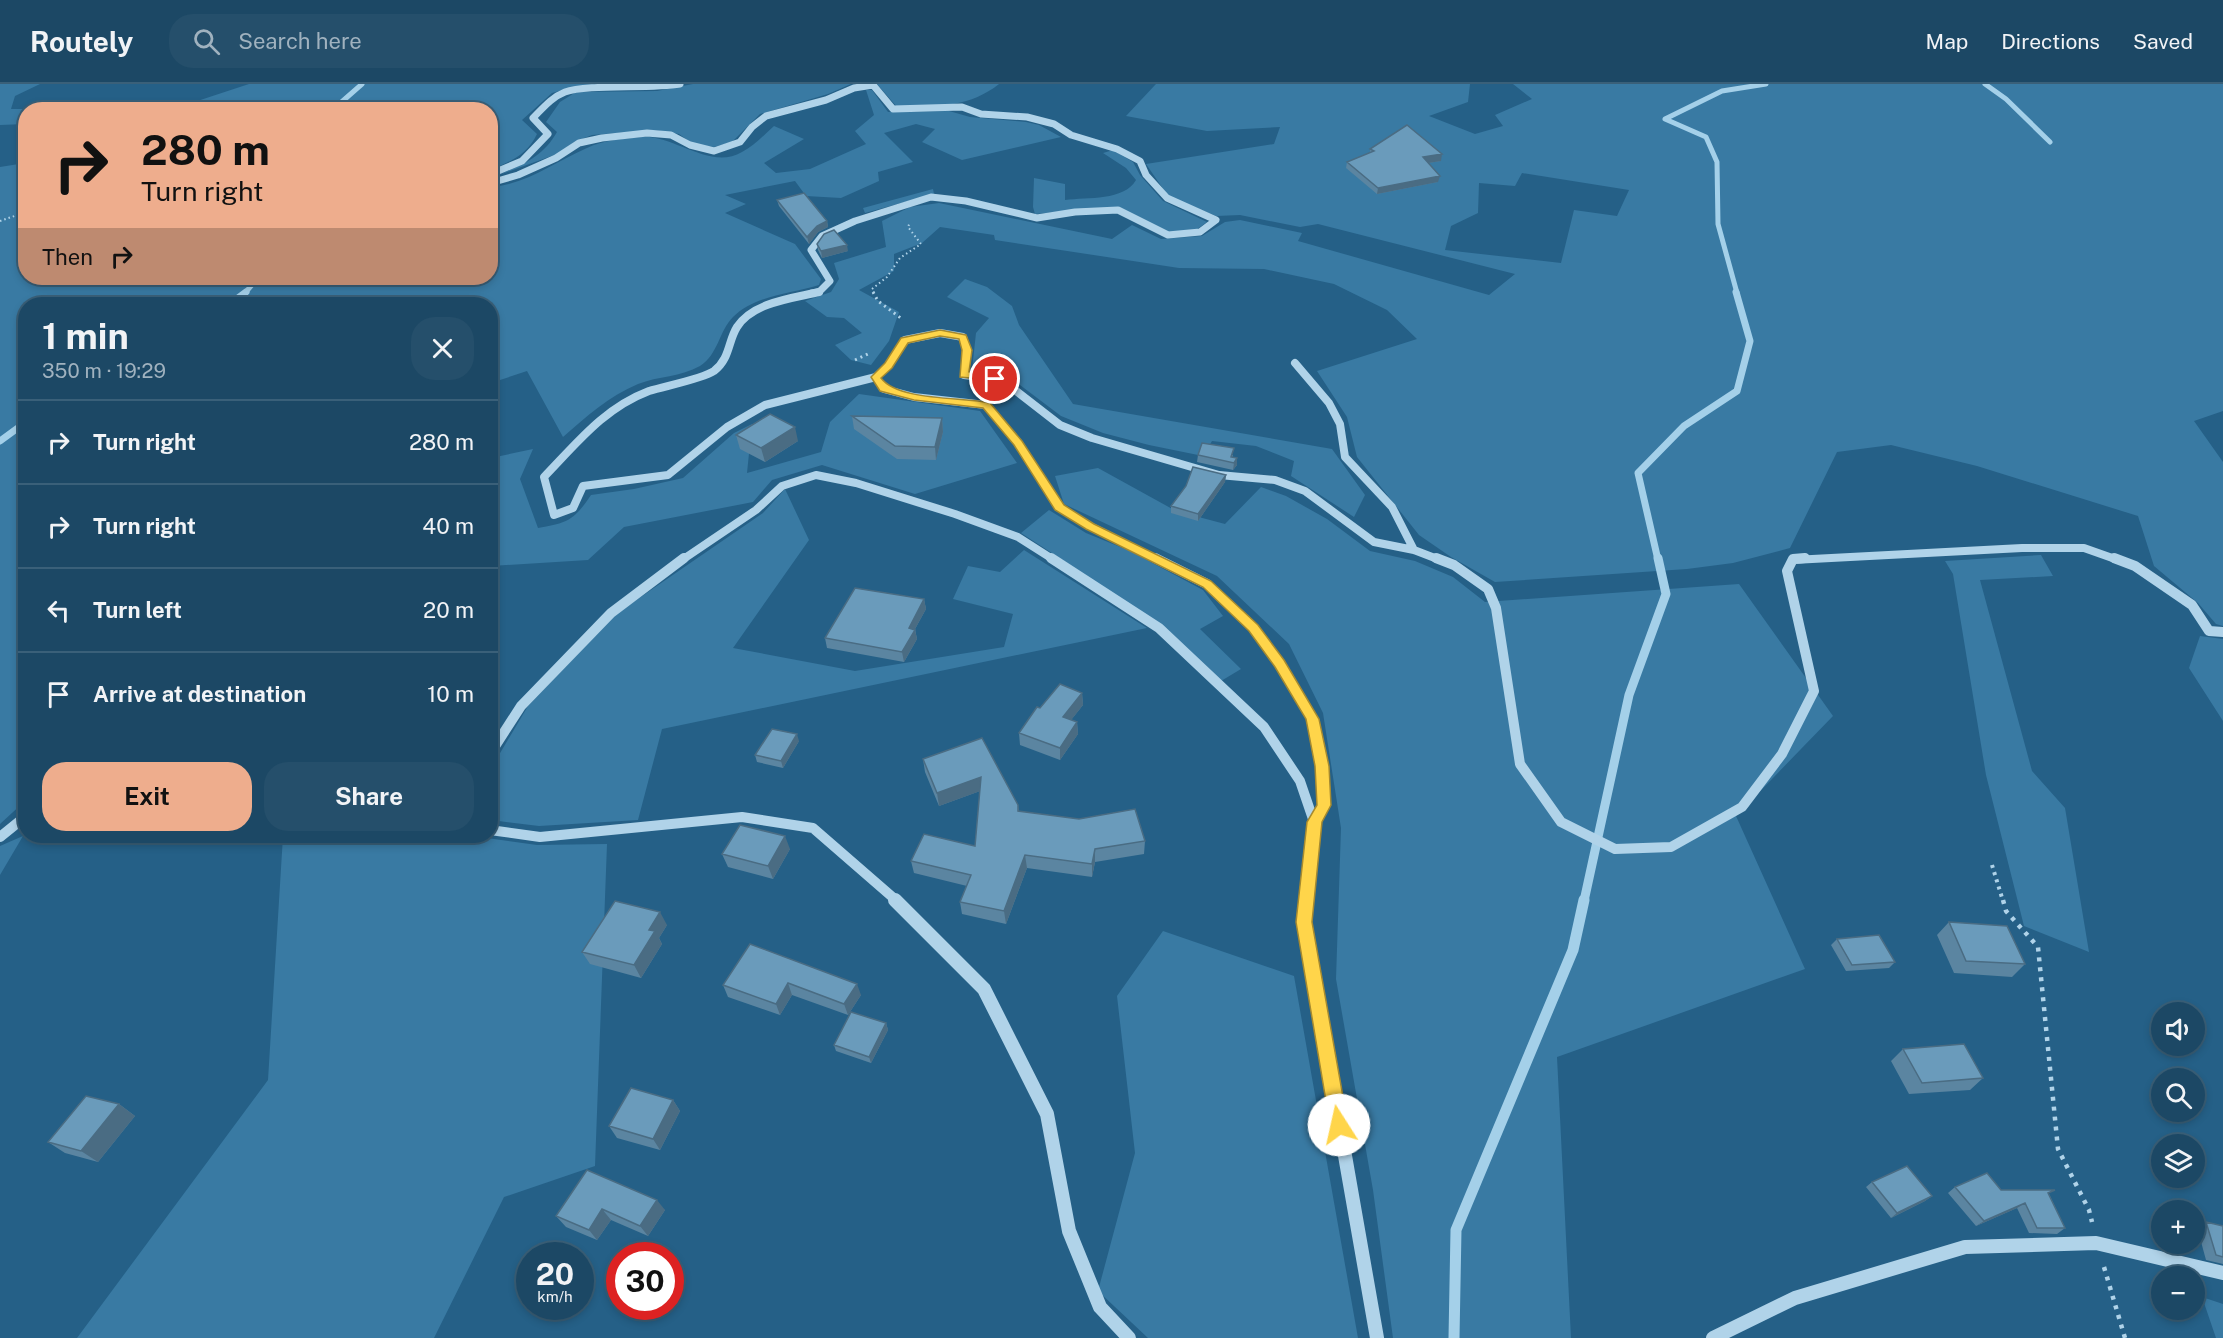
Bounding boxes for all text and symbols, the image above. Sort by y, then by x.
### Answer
search box [169,14,589,68]
text: Routely [30,25,133,58]
icon: search [190,25,223,58]
text: Search here [238,28,362,54]
text: Map [1926,29,1968,54]
text: Directions [2001,29,2100,54]
text: Saved [2133,29,2193,54]
text: 280 m [141,125,270,174]
icon: right [42,126,120,204]
text: Turn right [141,175,264,207]
icon: right [105,240,138,273]
text: Then [42,244,93,270]
text: 1 min [42,315,129,357]
button: close [411,317,474,380]
pin [969,353,1020,404]
text: 350 m · 19:29 [42,359,166,383]
icon: arrive [978,362,1011,395]
icon: right [42,426,75,459]
text: Turn right [93,429,196,455]
text: 280 m [409,429,474,455]
icon: right [42,510,75,543]
text: Turn right [93,513,196,539]
text: 40 m [422,513,474,539]
icon: left [42,594,75,627]
text: Turn left [93,597,182,623]
text: 20 m [423,597,474,623]
icon: arrive [42,678,75,711]
text: Arrive at destination [93,681,306,707]
text: 10 m [427,681,474,707]
button: Exit [42,762,252,831]
button: Share [264,762,474,831]
map controls [2151,1002,2205,1320]
button: sound [2151,1002,2205,1056]
button: search [2151,1068,2205,1122]
position arrow [1307,1093,1371,1157]
button: layers [2151,1134,2205,1188]
button: + [2151,1200,2205,1254]
speed limit sign: 30 [606,1242,684,1320]
text: 20 [536,1256,574,1292]
button: − [2151,1266,2205,1320]
text: km/h [537,1288,573,1305]

